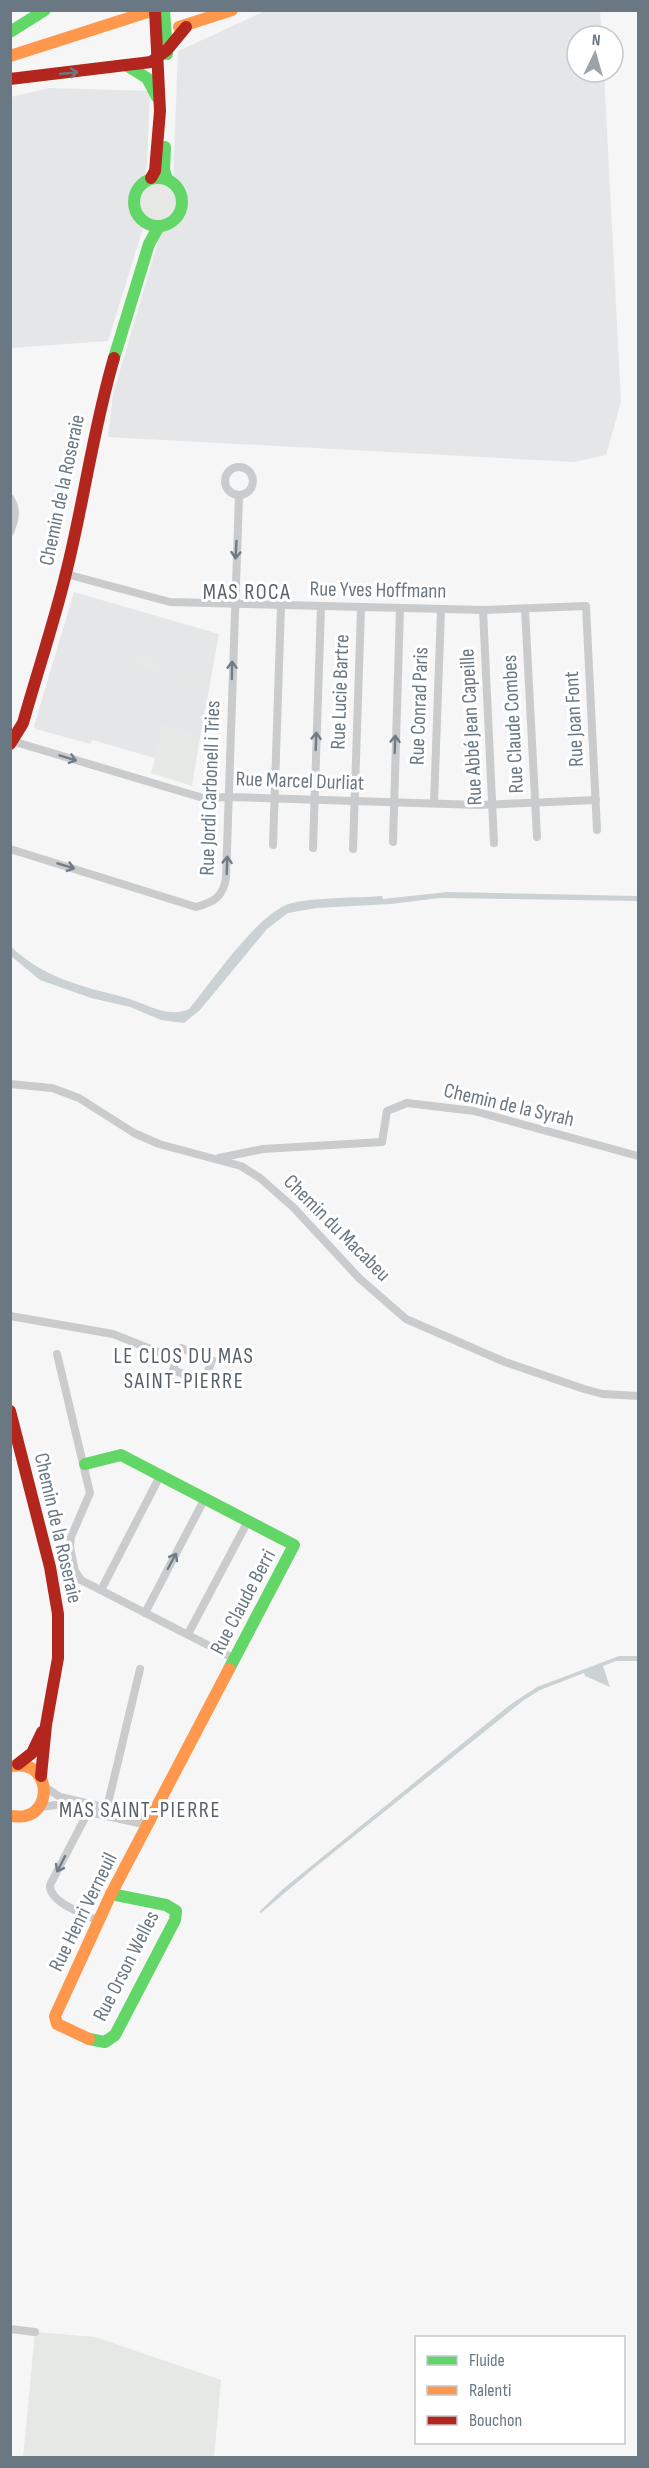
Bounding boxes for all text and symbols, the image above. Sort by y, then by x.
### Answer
north arrow [565,24,625,84]
text: N [591,31,601,50]
one-way arrow [58,67,78,78]
street label: Chemin de la Roseraie [34,412,90,568]
one-way arrow [231,539,242,559]
street label: Rue Yves Hoffmann [309,576,447,604]
district label: MAS ROCA [203,579,291,606]
street label: Rue Lucie Bartre [325,634,355,750]
street label: Rue Conrad Paris [404,647,434,765]
street label: Rue Abbé Jean Capeille [454,648,488,806]
street label: Rue Claude Combes [497,654,529,794]
one-way arrow [226,661,238,681]
street label: Rue Joan Font [559,671,589,767]
street label: Rue Jordi Carbonell i Tries [194,700,226,876]
one-way arrow [311,732,322,752]
one-way arrow [390,734,401,754]
one-way arrow [58,753,77,764]
street label: Rue Marcel Durliat [235,766,365,796]
one-way arrow [221,856,232,876]
one-way arrow [56,861,75,872]
street label: Chemin de la Syrah [441,1078,577,1132]
street label: Chemin du Macabeu [278,1169,396,1287]
district label: LE CLOS DU MAS SAINT-PIERRE [114,1343,254,1395]
street label: Chemin de la Roseraie [29,1450,87,1606]
street label: Rue Claude Berri [205,1545,281,1659]
one-way arrow [166,1553,178,1570]
district label: MAS SAINT-PIERRE [59,1797,221,1824]
street label: Rue Henri Verneuil [44,1849,122,1975]
one-way arrow [55,1855,67,1873]
street label: Rue Orson Welles [88,1907,164,2025]
legend [415,2336,625,2444]
text: Fluide [469,2350,505,2371]
text: Ralenti [469,2380,511,2401]
text: Bouchon [469,2410,522,2431]

